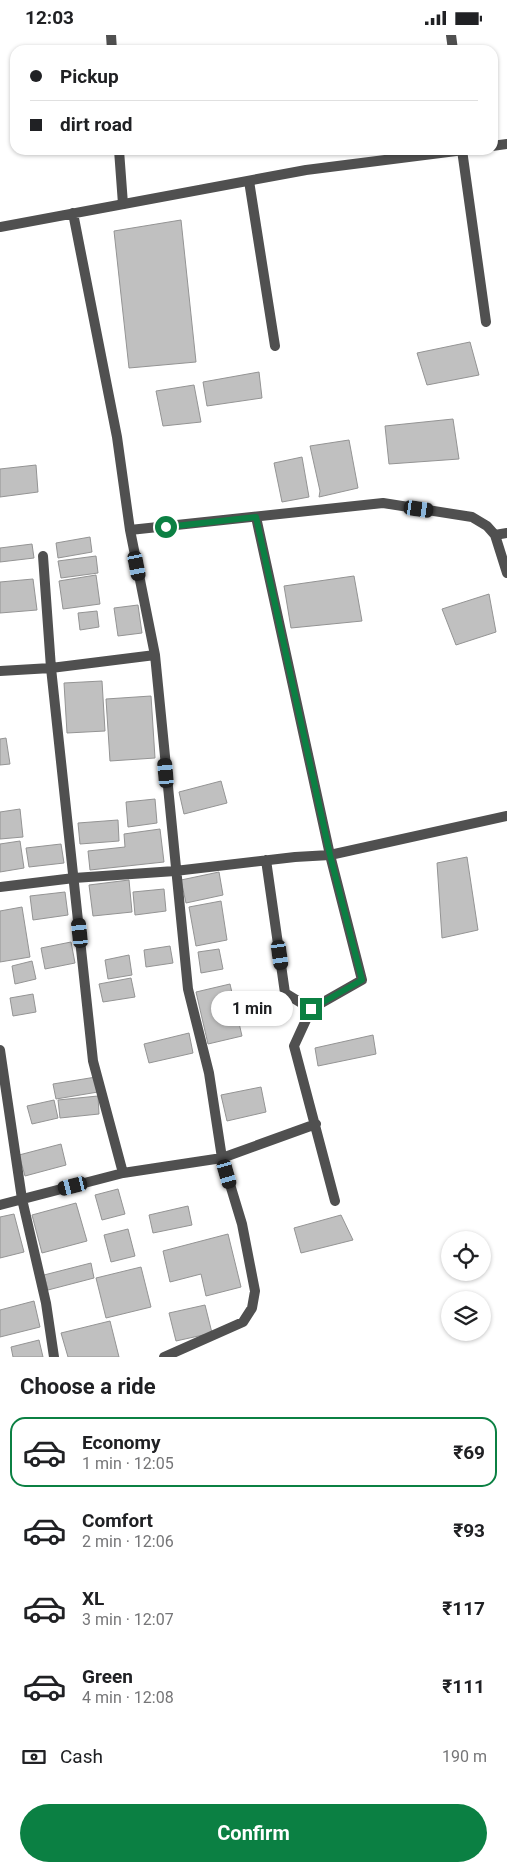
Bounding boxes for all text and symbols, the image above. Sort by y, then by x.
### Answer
text: 12:03 [25,6,74,29]
text: Pickup [60,65,119,88]
text: dirt road [60,113,133,136]
car [403,499,434,519]
route start [155,516,177,538]
car [126,550,147,582]
car [157,757,174,789]
car [70,917,89,949]
car [270,939,289,971]
callout: 1 min [211,991,294,1027]
route end [300,998,322,1020]
text: 1 min [232,999,272,1018]
car [215,1158,238,1190]
car [56,1175,89,1197]
map controls [441,1231,491,1341]
button: locate [441,1231,491,1281]
button: layers [441,1291,491,1341]
text: Choose a ride [20,1374,156,1399]
icon: car [22,1430,67,1475]
text: Economy [82,1431,161,1454]
text: ₹69 [453,1441,485,1464]
text: 1 min · 12:05 [82,1454,174,1473]
icon: car [22,1508,67,1553]
text: Comfort [82,1509,153,1532]
text: ₹93 [453,1519,485,1542]
text: 2 min · 12:06 [82,1532,174,1551]
icon: car [22,1586,67,1631]
text: XL [82,1587,104,1610]
text: ₹117 [442,1597,485,1620]
text: 3 min · 12:07 [82,1610,174,1629]
icon: car [22,1664,67,1709]
text: Green [82,1665,133,1688]
text: ₹111 [442,1675,485,1698]
text: 4 min · 12:08 [82,1688,174,1707]
icon: cash [20,1743,48,1771]
text: Cash [60,1745,103,1768]
text: 190 m [442,1747,487,1766]
button: Confirm [20,1804,487,1862]

